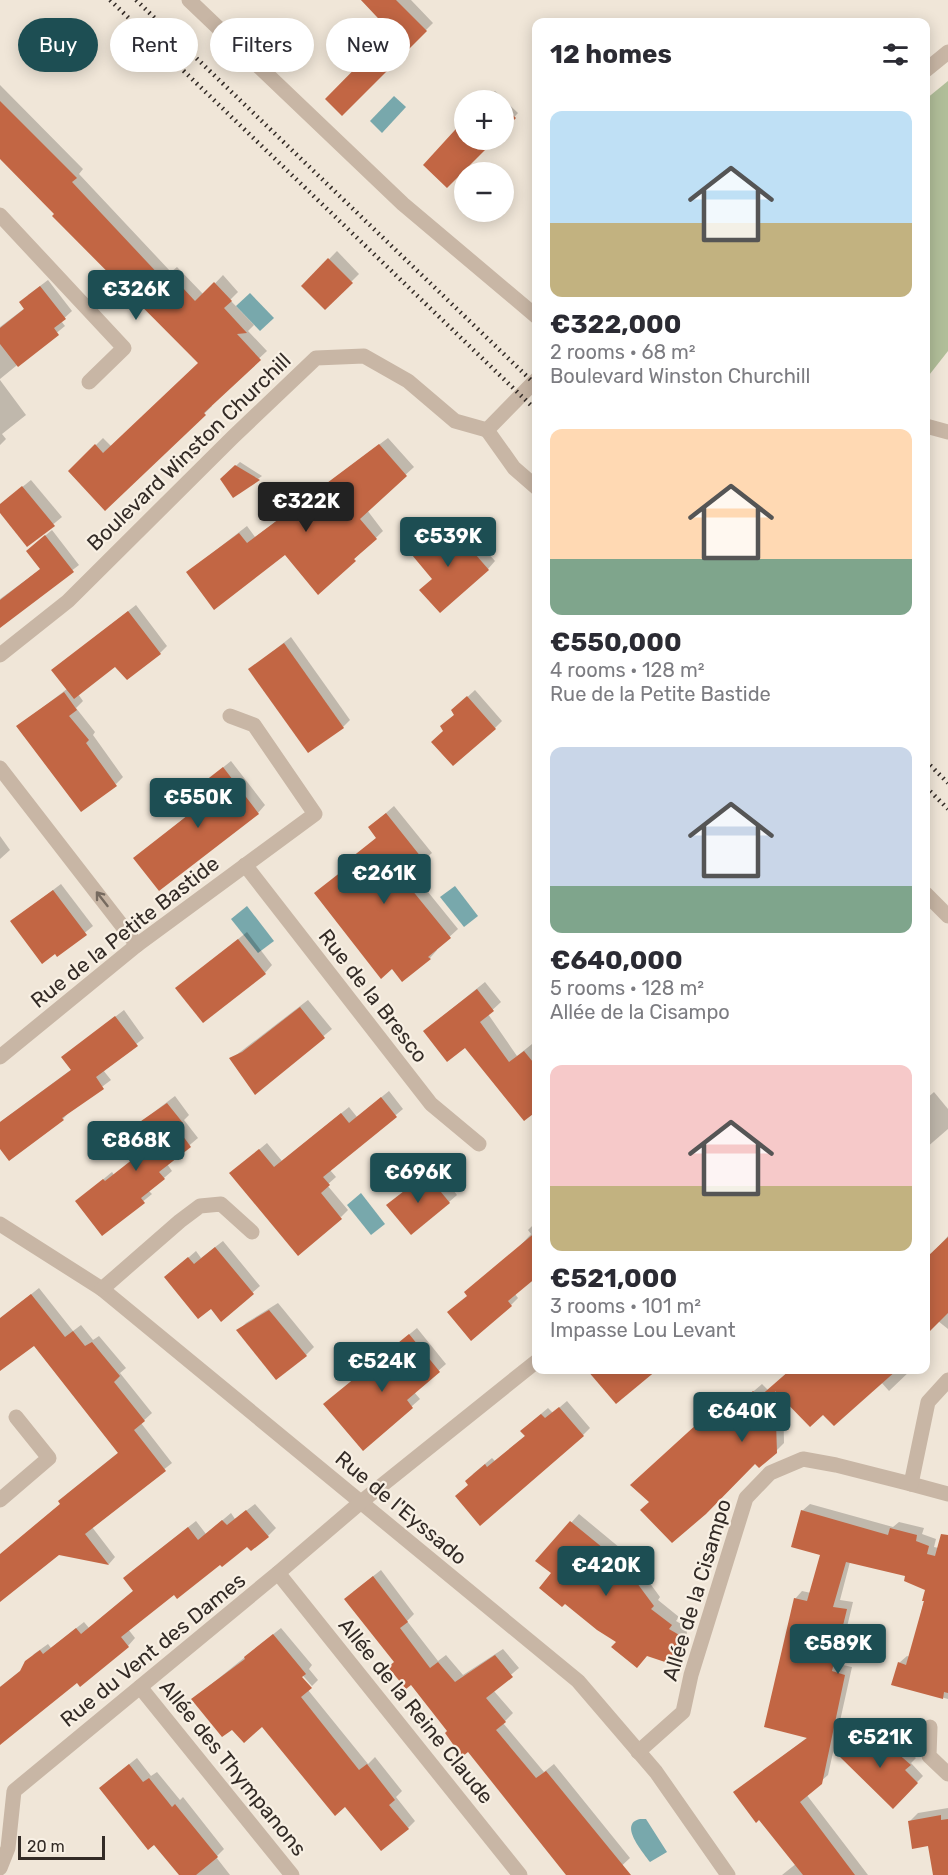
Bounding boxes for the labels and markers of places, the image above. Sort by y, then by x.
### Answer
pin: €326K [94,270,178,321]
pin: €322K [264,482,348,533]
pin: €539K [406,517,490,568]
pin: €550K [156,778,240,829]
pin: €261K [342,854,426,905]
pin: €868K [94,1121,178,1172]
pin: €696K [376,1153,460,1204]
pin: €524K [340,1342,424,1393]
pin: €640K [700,1392,784,1443]
pin: €420K [564,1546,648,1597]
pin: €589K [796,1624,880,1675]
pin: €521K [838,1718,922,1769]

